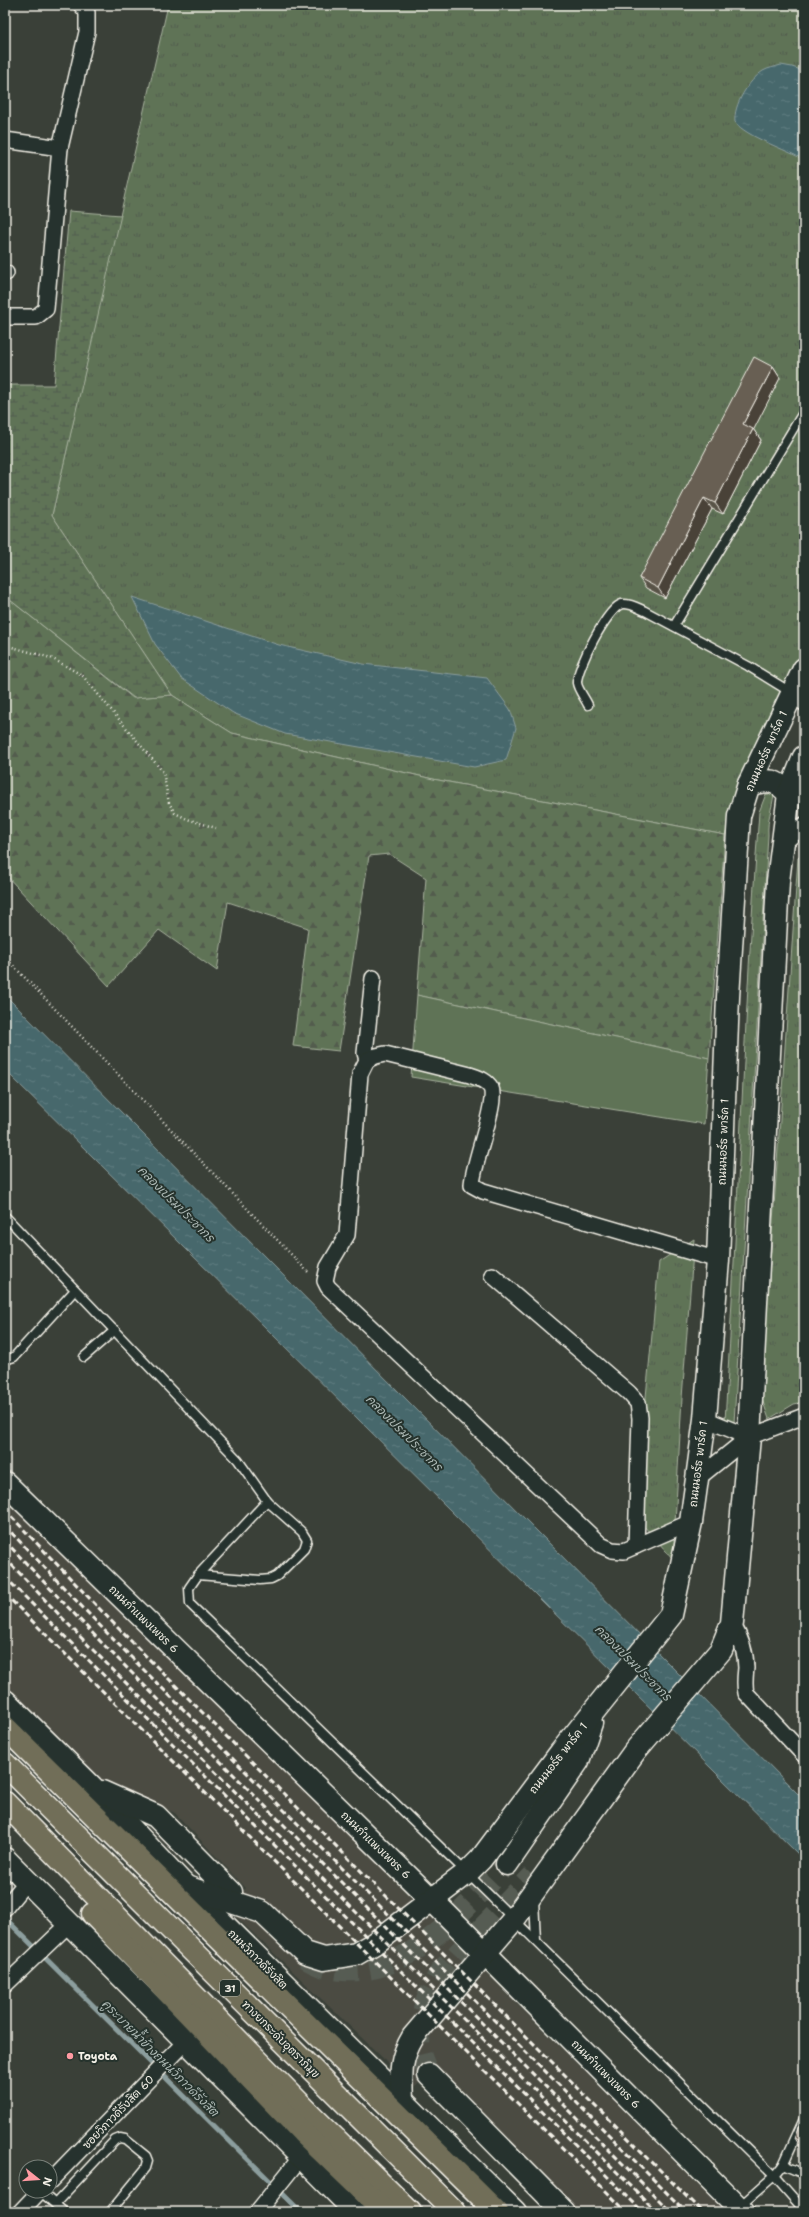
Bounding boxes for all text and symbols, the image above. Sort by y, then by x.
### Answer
street label: ถนนนอร์ธ พาร์ค 1 [741,708,791,794]
street label: ถนนนอร์ธ พาร์ค 1 [713,1098,733,1186]
water label: คลองเปรมประชากร [134,1162,219,1247]
water label: คลองเปรมประชากร [362,1391,447,1476]
street label: ถนนนอร์ธ พาร์ค 1 [685,1420,711,1508]
street label: ถนนกำแพงเพชร 6 [105,1582,182,1657]
water label: คลองเปรมประชากร [591,1621,676,1706]
street label: ถนนนอร์ธ พาร์ค 1 [525,1719,591,1797]
street label: ถนนกำแพงเพชร 6 [337,1808,414,1883]
street label: ถนนวิภาวดีรังสิต [224,1926,291,1993]
road number: 31 [220,1980,240,1996]
water label: คูระบายน้ำข้างถนนวิภาวดีรังสิต [97,1994,224,2121]
street label: ทางยกระดับอุตราภิมุข [238,1997,323,2082]
street label: ถนนกำแพงเพชร 6 [568,2037,643,2112]
place label: Toyota [78,2049,118,2064]
marker: Toyota [65,2051,75,2061]
street label: ซอยวิภาวดีรังสิต 60 [79,2072,158,2153]
north arrow [18,2159,58,2199]
text: N [39,2175,56,2188]

